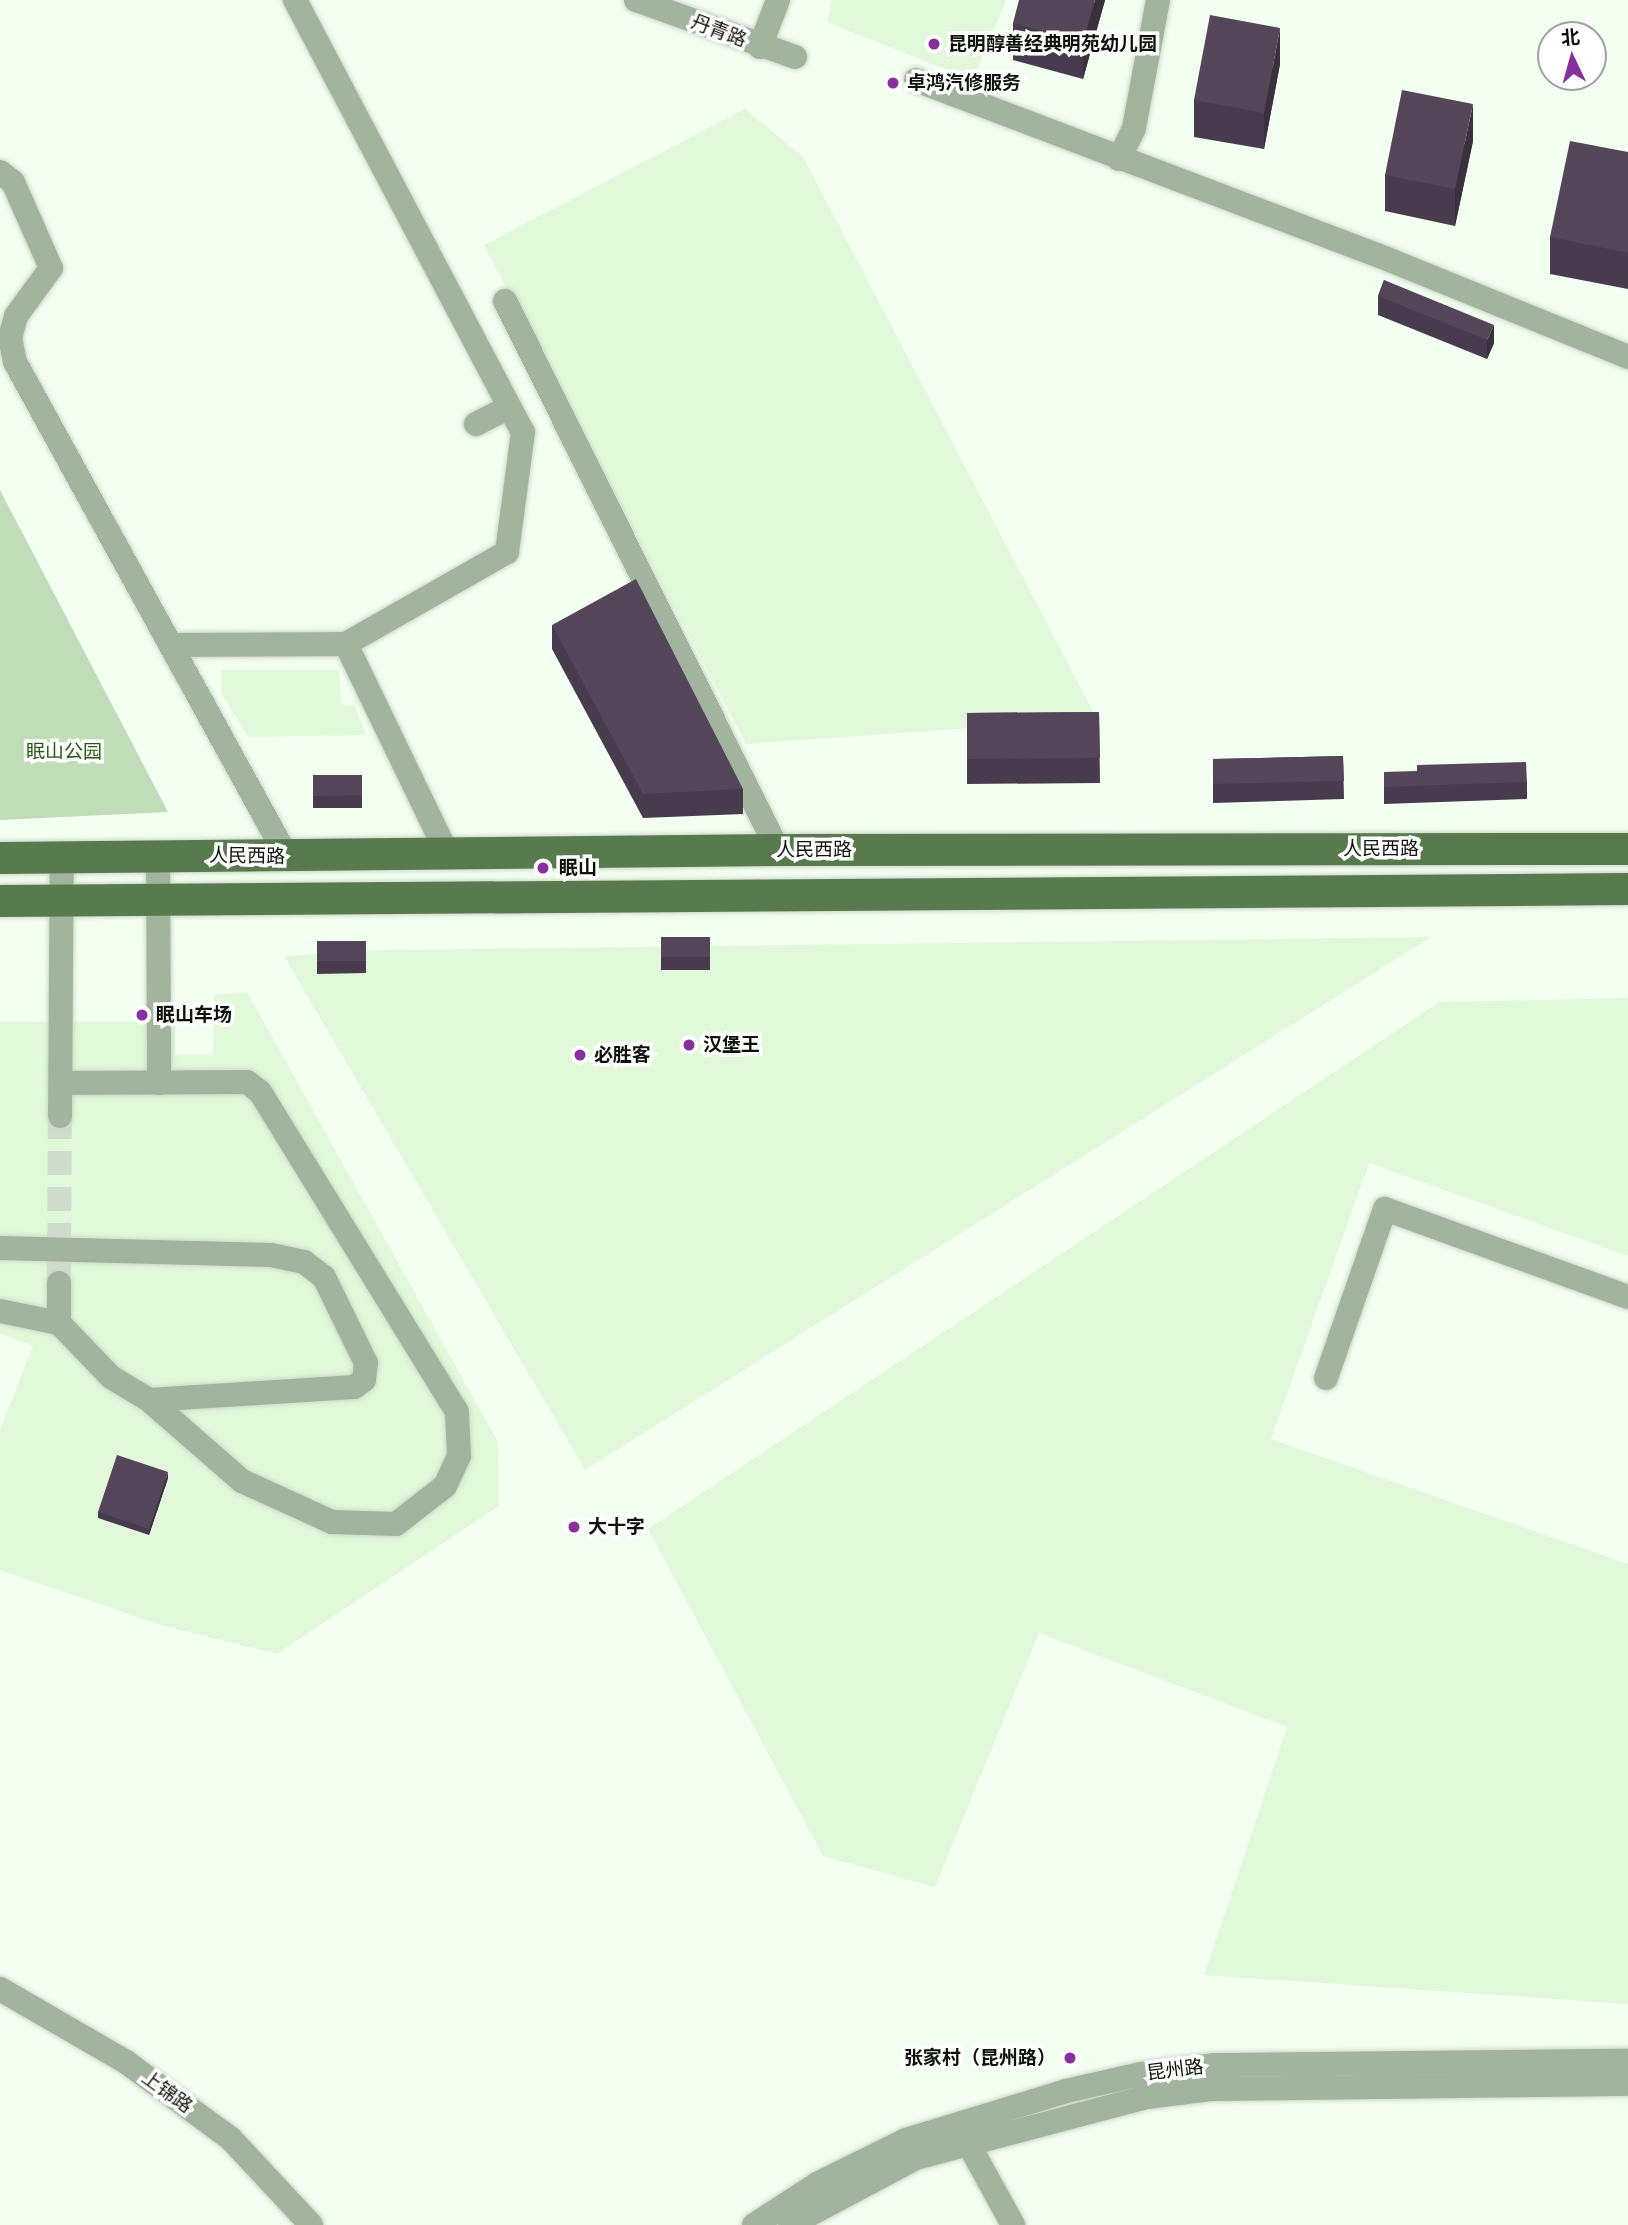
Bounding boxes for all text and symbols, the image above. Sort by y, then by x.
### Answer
street label: 丹青路 [688,10,750,52]
north arrow [1537,21,1607,91]
text: 北 [1560,23,1581,51]
place label: 昆明醇善经典明苑幼儿园 [948,33,1157,55]
marker: 昆明醇善经典明苑幼儿园 [926,36,942,52]
place label: 卓鸿汽修服务 [907,72,1021,94]
marker: 卓鸿汽修服务 [885,75,901,91]
park label: 眠山公园 [26,741,102,763]
street label: 人民西路 [1343,838,1419,860]
street label: 人民西路 [776,839,852,861]
street label: 人民西路 [209,844,285,868]
place label: 眠山 [559,857,597,879]
marker: 眠山 [533,858,553,878]
place label: 眠山车场 [156,1004,232,1026]
marker: 眠山车场 [134,1007,150,1023]
place label: 汉堡王 [703,1034,760,1056]
marker: 汉堡王 [681,1037,697,1053]
place label: 必胜客 [594,1044,651,1066]
marker: 必胜客 [572,1047,588,1063]
place label: 大十字 [588,1516,645,1538]
marker: 大十字 [566,1519,582,1535]
place label: 张家村（昆州路） [904,2047,1056,2069]
marker: 张家村（昆州路） [1062,2050,1078,2066]
street label: 昆州路 [1145,2055,1205,2085]
street label: 上锦路 [137,2066,197,2118]

